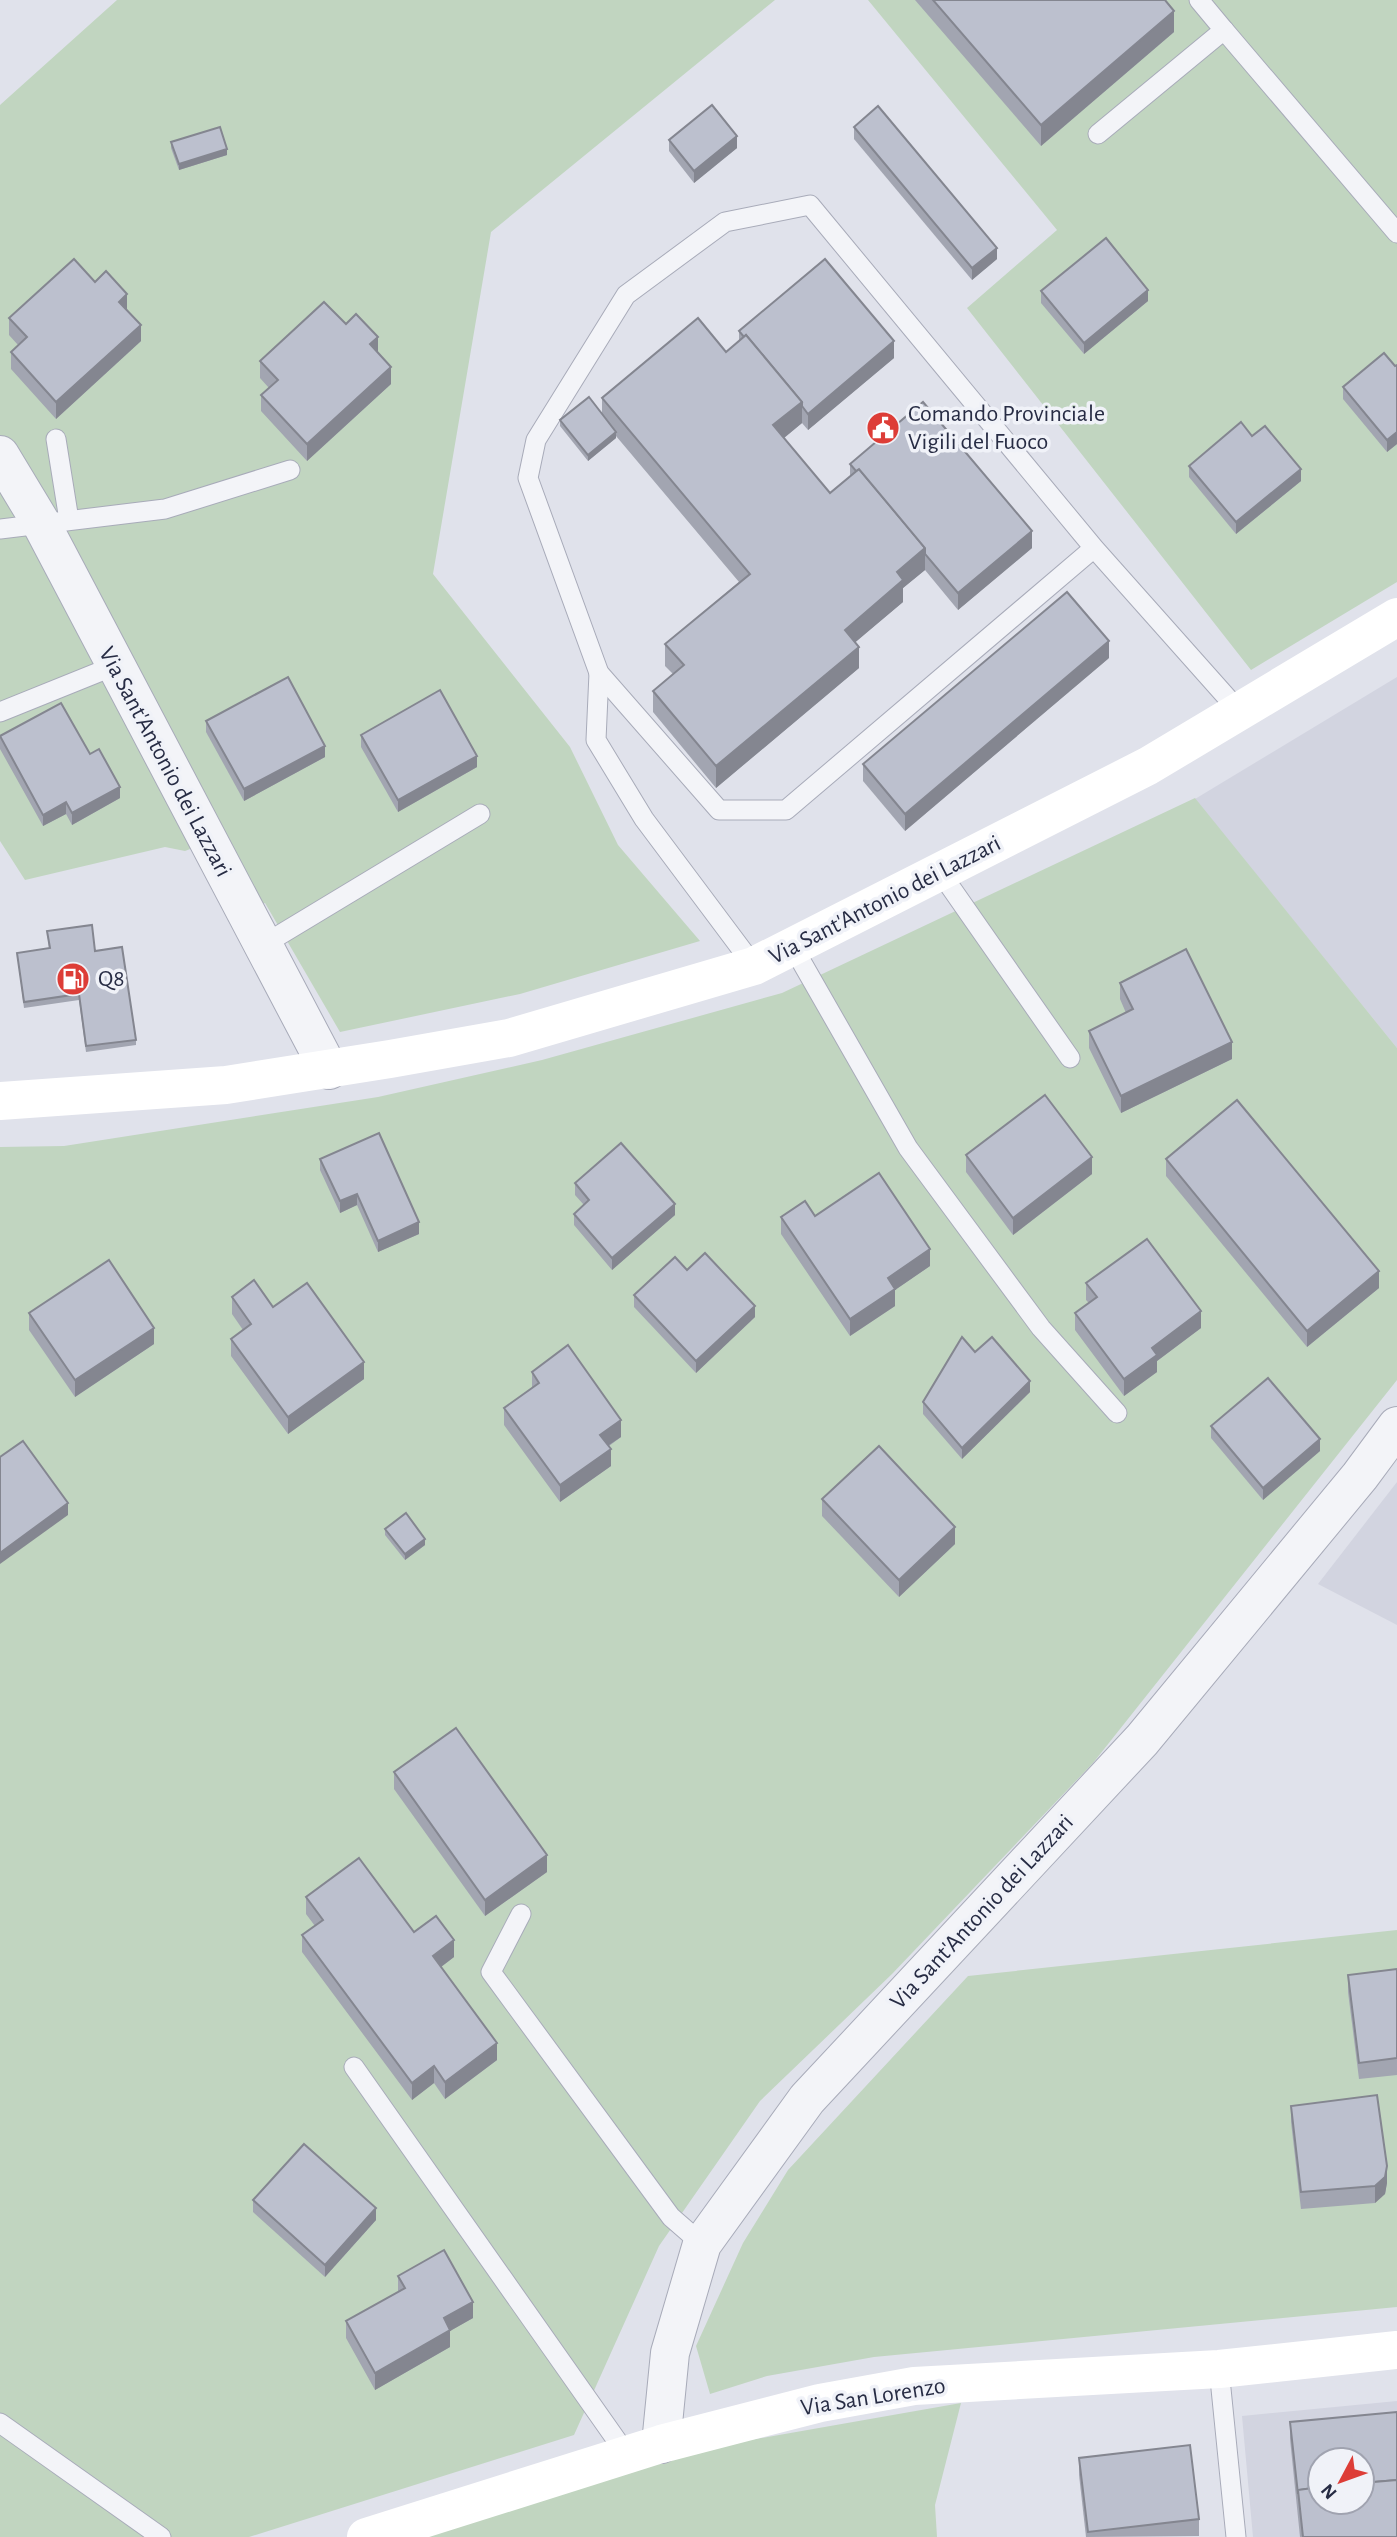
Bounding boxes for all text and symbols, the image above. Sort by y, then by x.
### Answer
place label: Comando Provinciale Vigili del Fuoco [908,402,1105,454]
public building icon: Comando Provinciale Vigili del Fuoco [864,409,902,447]
street label: Via Sant'Antonio dei Lazzari [94,643,236,881]
street label: Via Sant'Antonio dei Lazzari [765,831,1005,969]
fuel station icon: Q8 [54,960,92,998]
place label: Q8 [98,967,125,991]
street label: Via Sant'Antonio dei Lazzari [886,1810,1078,2014]
street label: Via San Lorenzo [799,2374,947,2420]
north arrow [1306,2446,1376,2516]
text: N [1318,2480,1341,2502]

